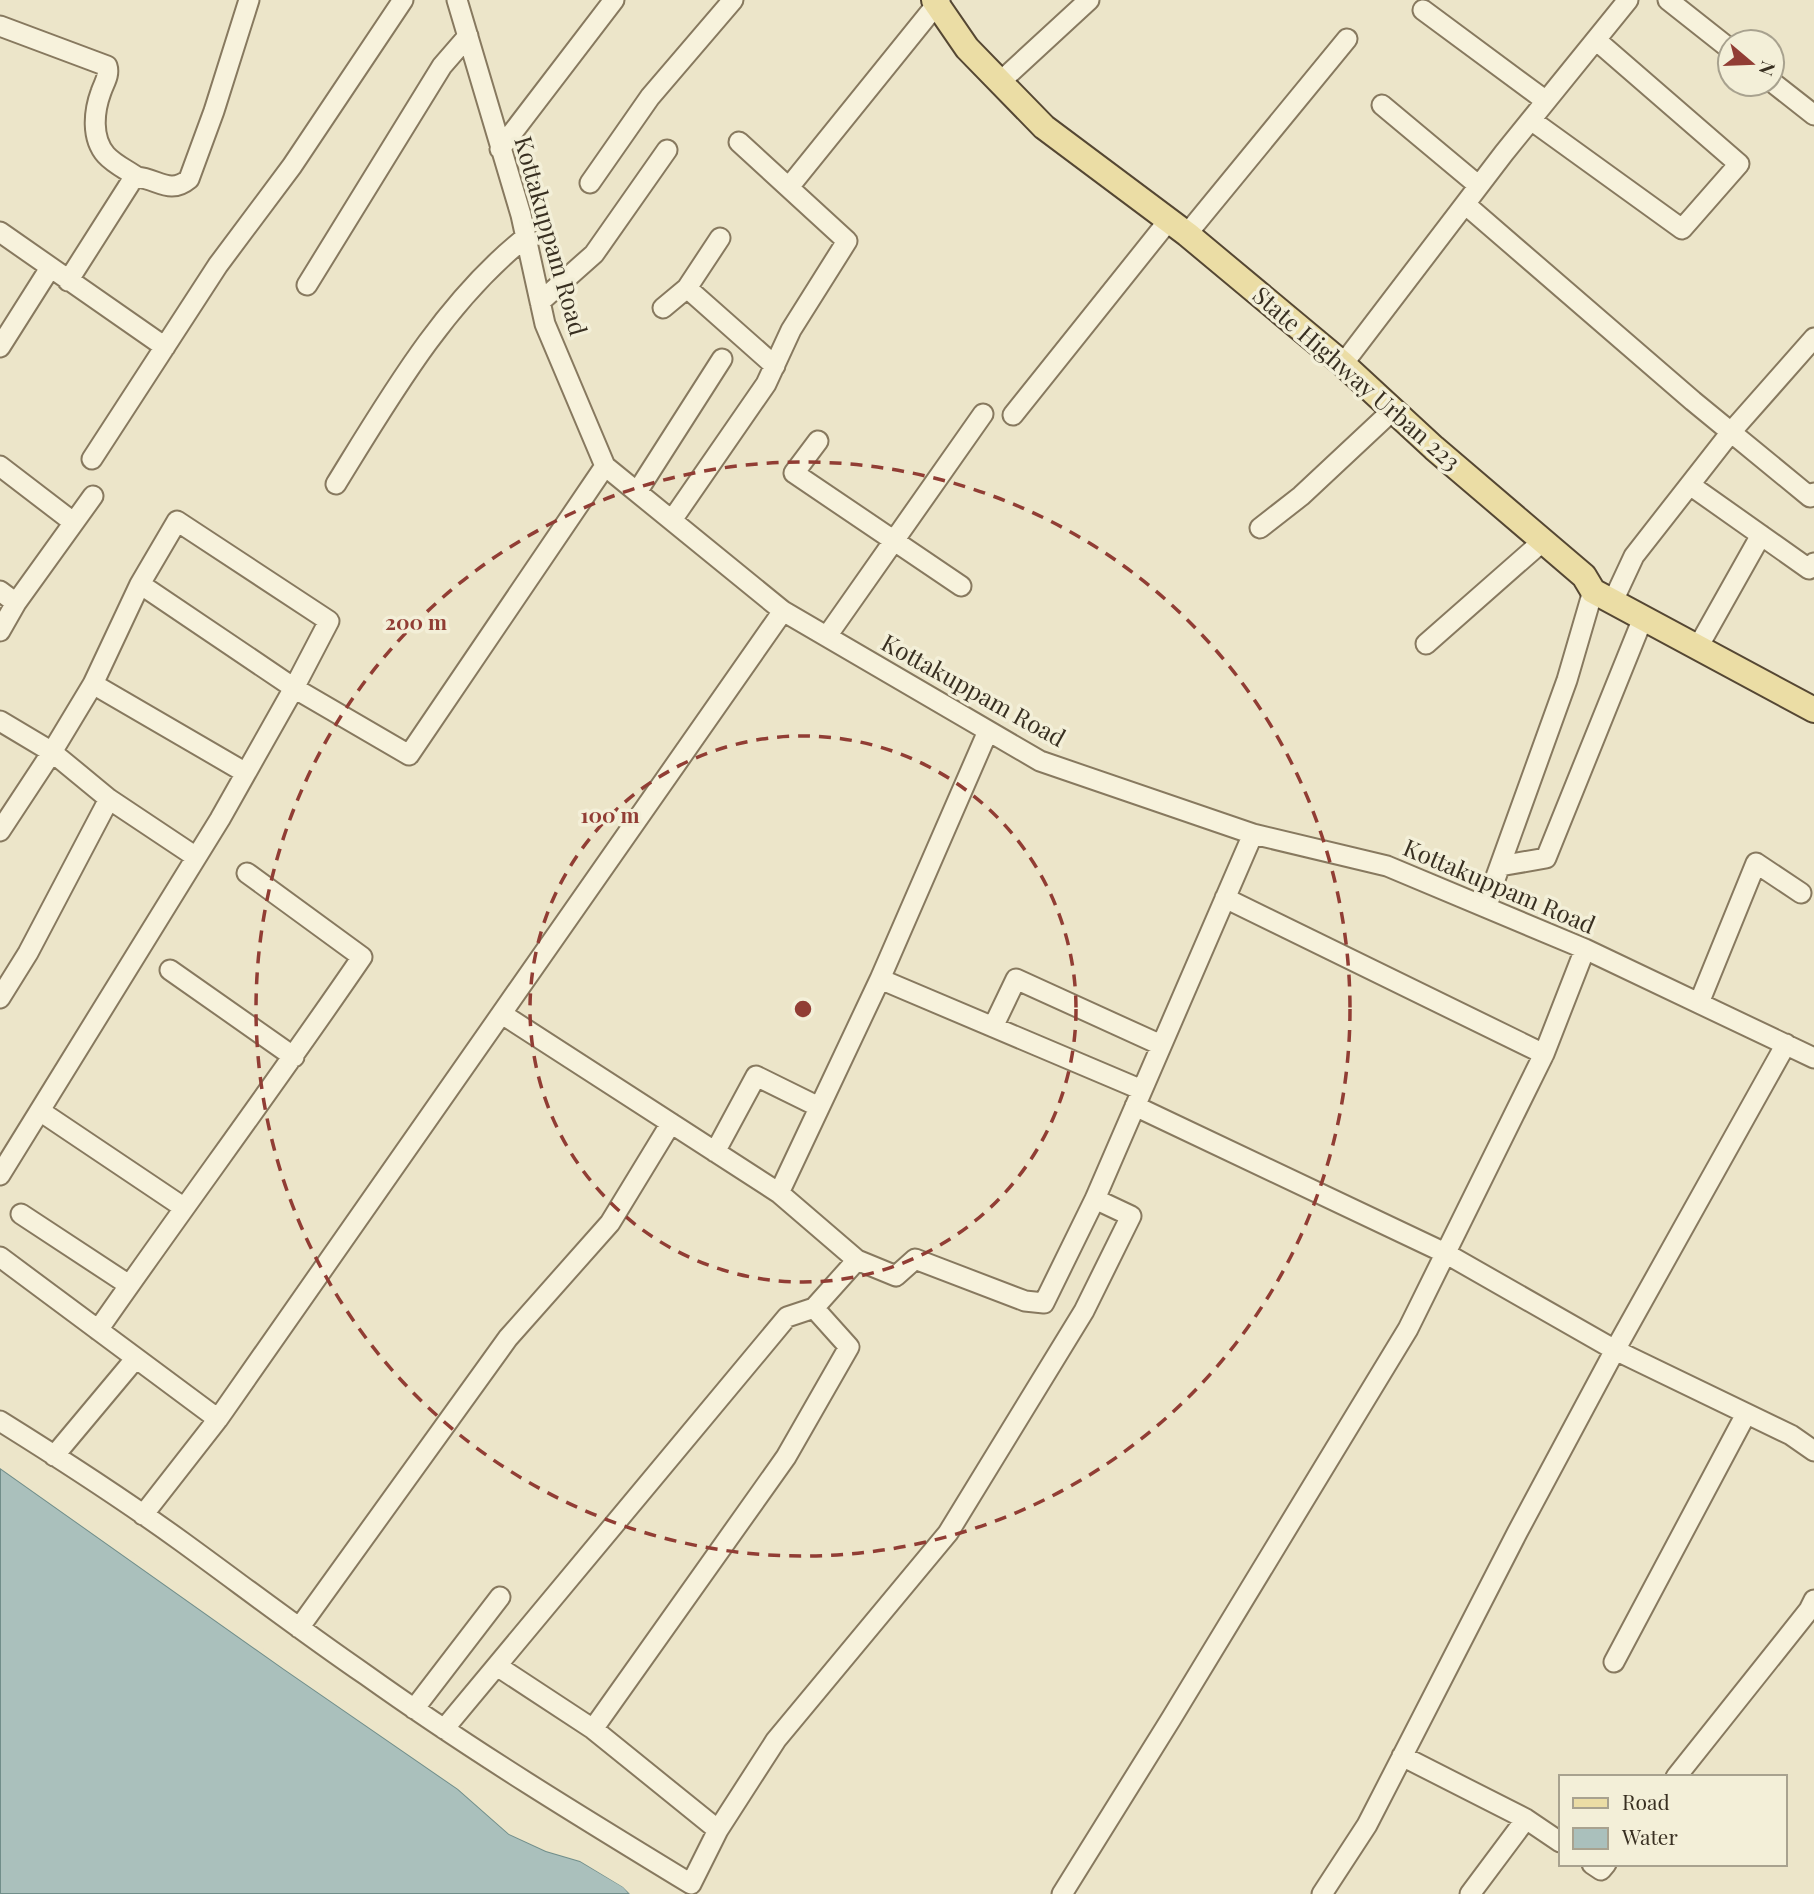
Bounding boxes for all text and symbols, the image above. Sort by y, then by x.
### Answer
north arrow [1716,28,1786,98]
text: N [1753,58,1783,80]
street label: Kottakuppam Road [508,132,596,339]
street label: State Highway Urban 223 [1247,278,1468,477]
text: 200 m [385,607,447,635]
street label: Kottakuppam Road [876,625,1072,753]
text: 100 m [580,800,640,828]
street label: Kottakuppam Road [1399,830,1601,940]
centre of rings [791,997,815,1021]
legend [1559,1775,1786,1866]
text: Road [1622,1787,1670,1815]
text: Water [1621,1822,1678,1850]

